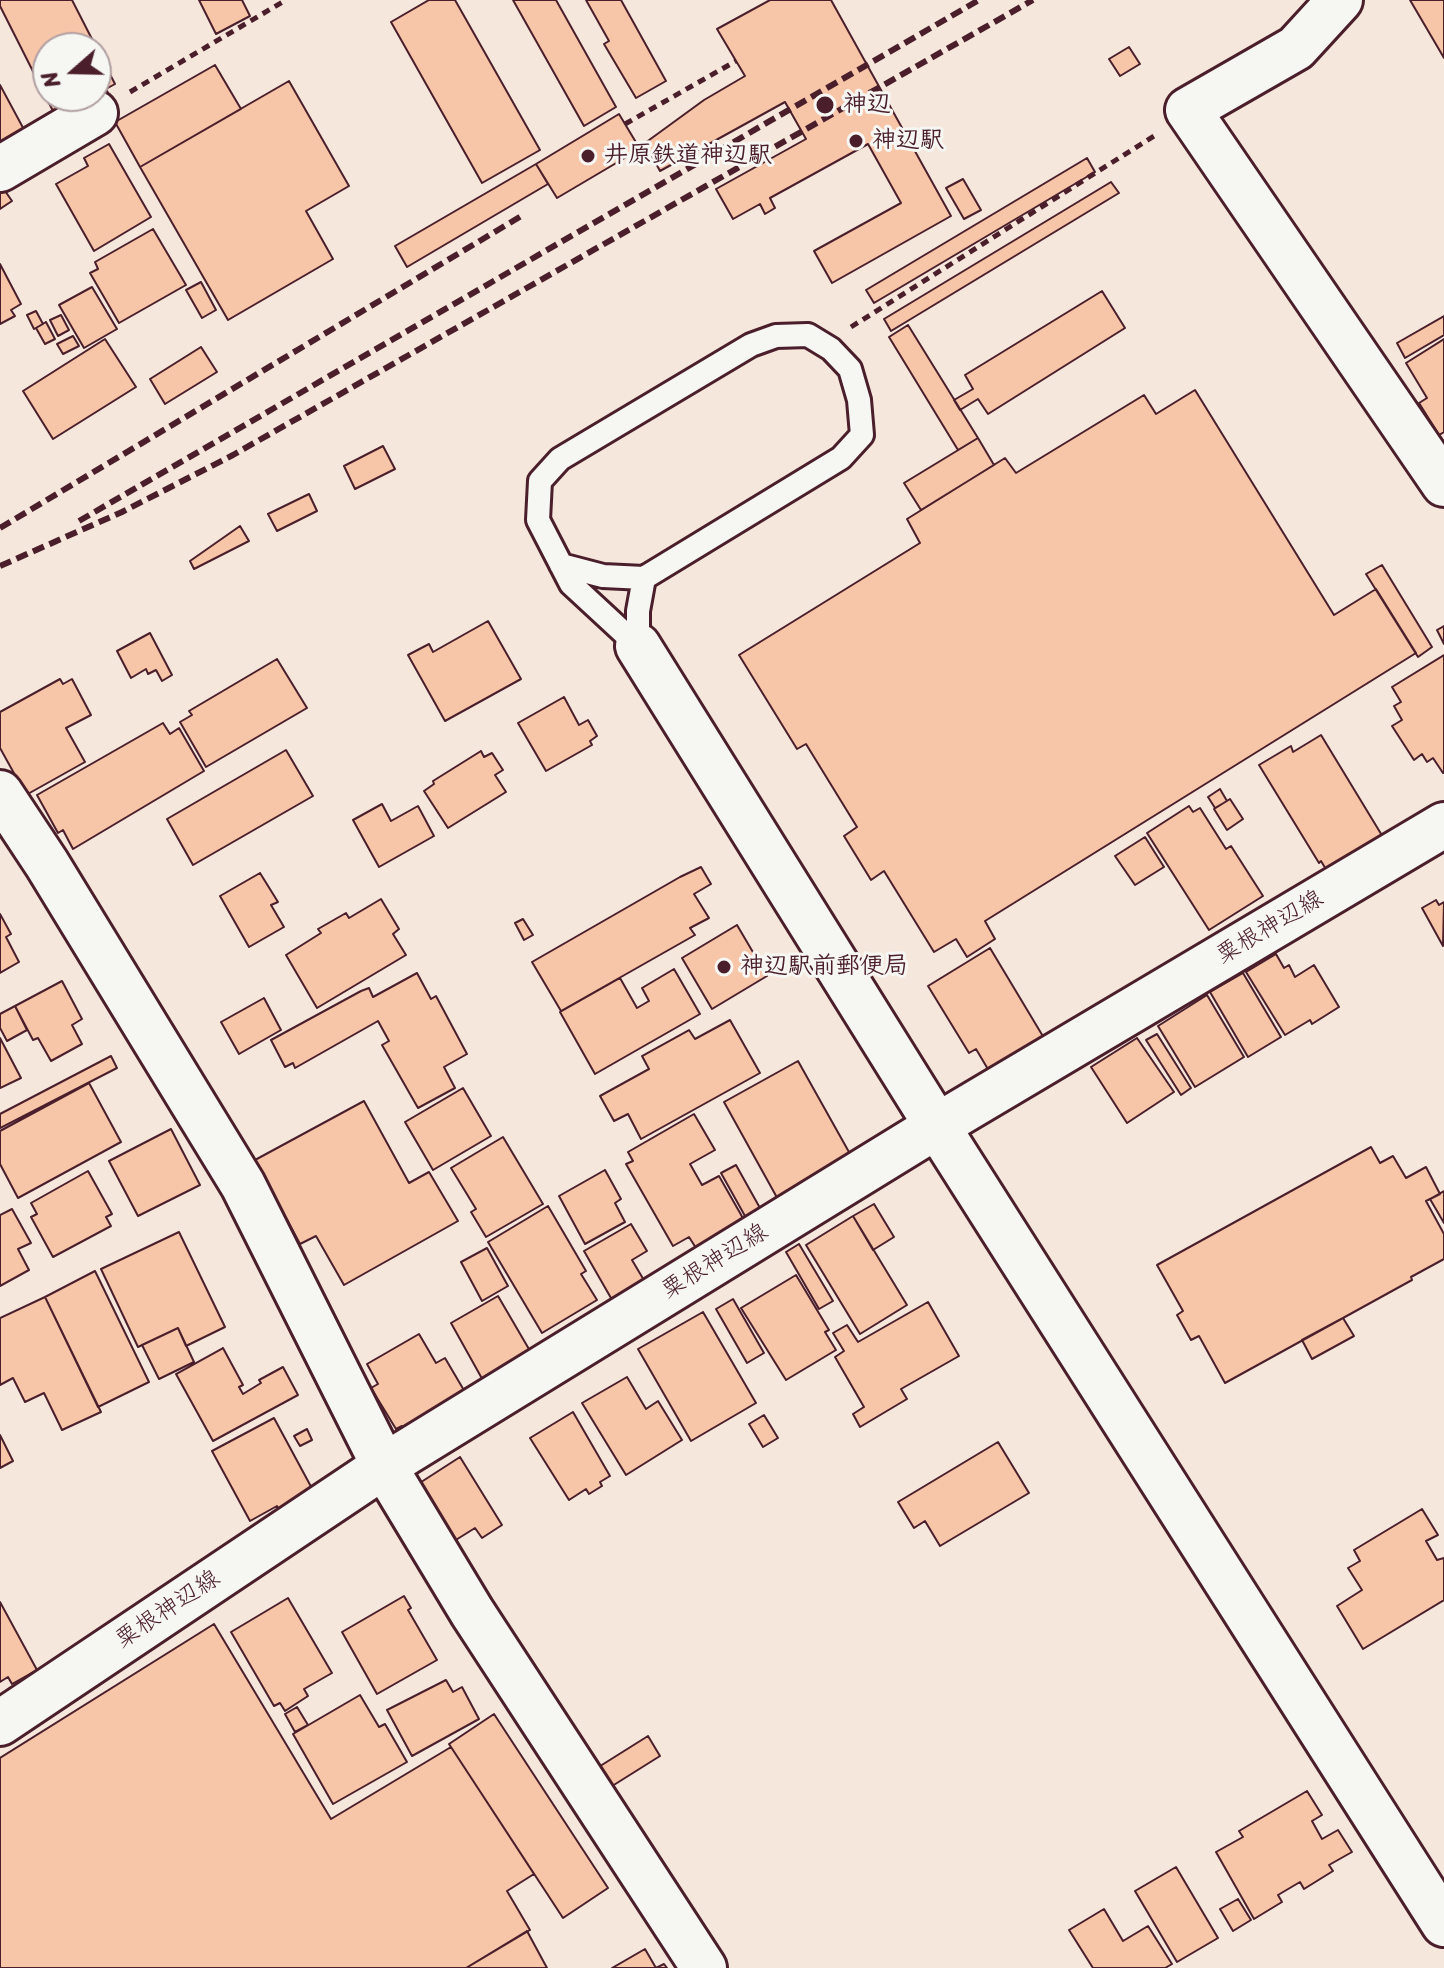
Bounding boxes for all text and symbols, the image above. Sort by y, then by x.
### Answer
north arrow [32,32,112,112]
text: N [30,66,72,94]
place label: 神辺 [843,91,891,119]
marker: 神辺 [814,94,836,116]
place label: 神辺駅 [872,127,944,155]
marker: 神辺駅 [847,132,865,150]
place label: 井原鉄道神辺駅 [604,142,772,170]
marker: 井原鉄道神辺駅 [579,147,597,165]
street label: 粟根神辺線 [1211,885,1329,971]
place label: 神辺駅前郵便局 [740,953,908,981]
marker: 神辺駅前郵便局 [715,958,733,976]
street label: 粟根神辺線 [656,1218,774,1306]
street label: 粟根神辺線 [110,1565,226,1655]

